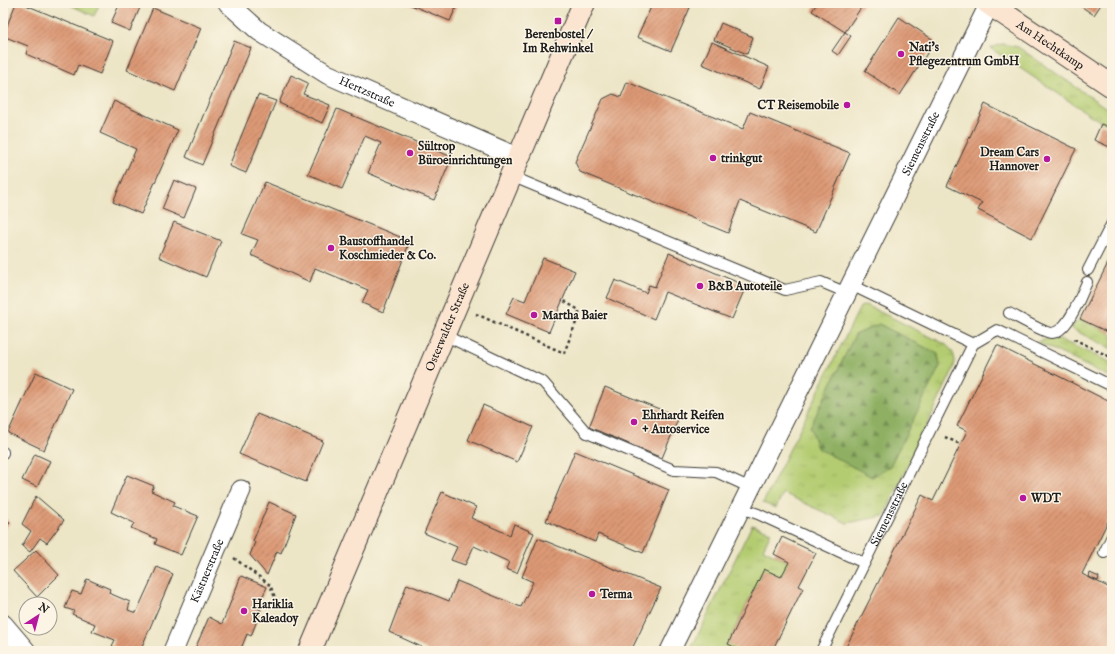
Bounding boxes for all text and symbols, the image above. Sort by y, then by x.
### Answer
marker: Berenbostel / Im Rehwinkel [553,16,563,26]
street label: Am Hechtkamp [1012,16,1087,74]
place label: Berenbostel / Im Rehwinkel [523,27,594,56]
place label: Nati's Pflegezentrum GmbH [908,40,1020,70]
marker: Nati's Pflegezentrum GmbH [896,49,906,59]
street label: Hertzstraße [337,73,398,111]
place label: CT Reisemobile [758,98,839,113]
marker: CT Reisemobile [842,100,852,110]
street label: Siemensstraße [899,109,943,178]
place label: Sültrop Büroeinrichtungen [418,139,513,169]
place label: Dream Cars Hannover [980,145,1040,174]
marker: Sültrop Büroeinrichtungen [405,148,415,158]
place label: trinkgut [720,151,763,167]
marker: trinkgut [708,153,718,163]
marker: Dream Cars Hannover [1042,154,1052,164]
place label: Baustoffhandel Koschmieder & Co. [339,234,436,263]
marker: Baustoffhandel Koschmieder & Co. [326,243,336,253]
place label: B&B Autoteile [708,279,782,294]
street label: Osterwalder Straße [422,280,473,374]
marker: B&B Autoteile [695,281,705,291]
place label: Martha Baier [542,308,608,323]
marker: Martha Baier [529,310,539,320]
place label: Ehrhardt Reifen + Autoservice [642,408,725,437]
marker: Ehrhardt Reifen + Autoservice [629,417,639,427]
street label: Siemensstraße [867,479,912,549]
place label: WDT [1030,491,1061,506]
marker: WDT [1018,493,1028,503]
street label: Kästnerstraße [187,536,228,605]
place label: Terma [599,587,633,602]
marker: Terma [587,589,597,599]
north arrow [18,596,58,636]
place label: Hariklia Kaleadoy [252,597,300,627]
text: N [35,600,52,617]
marker: Hariklia Kaleadoy [239,606,249,616]

